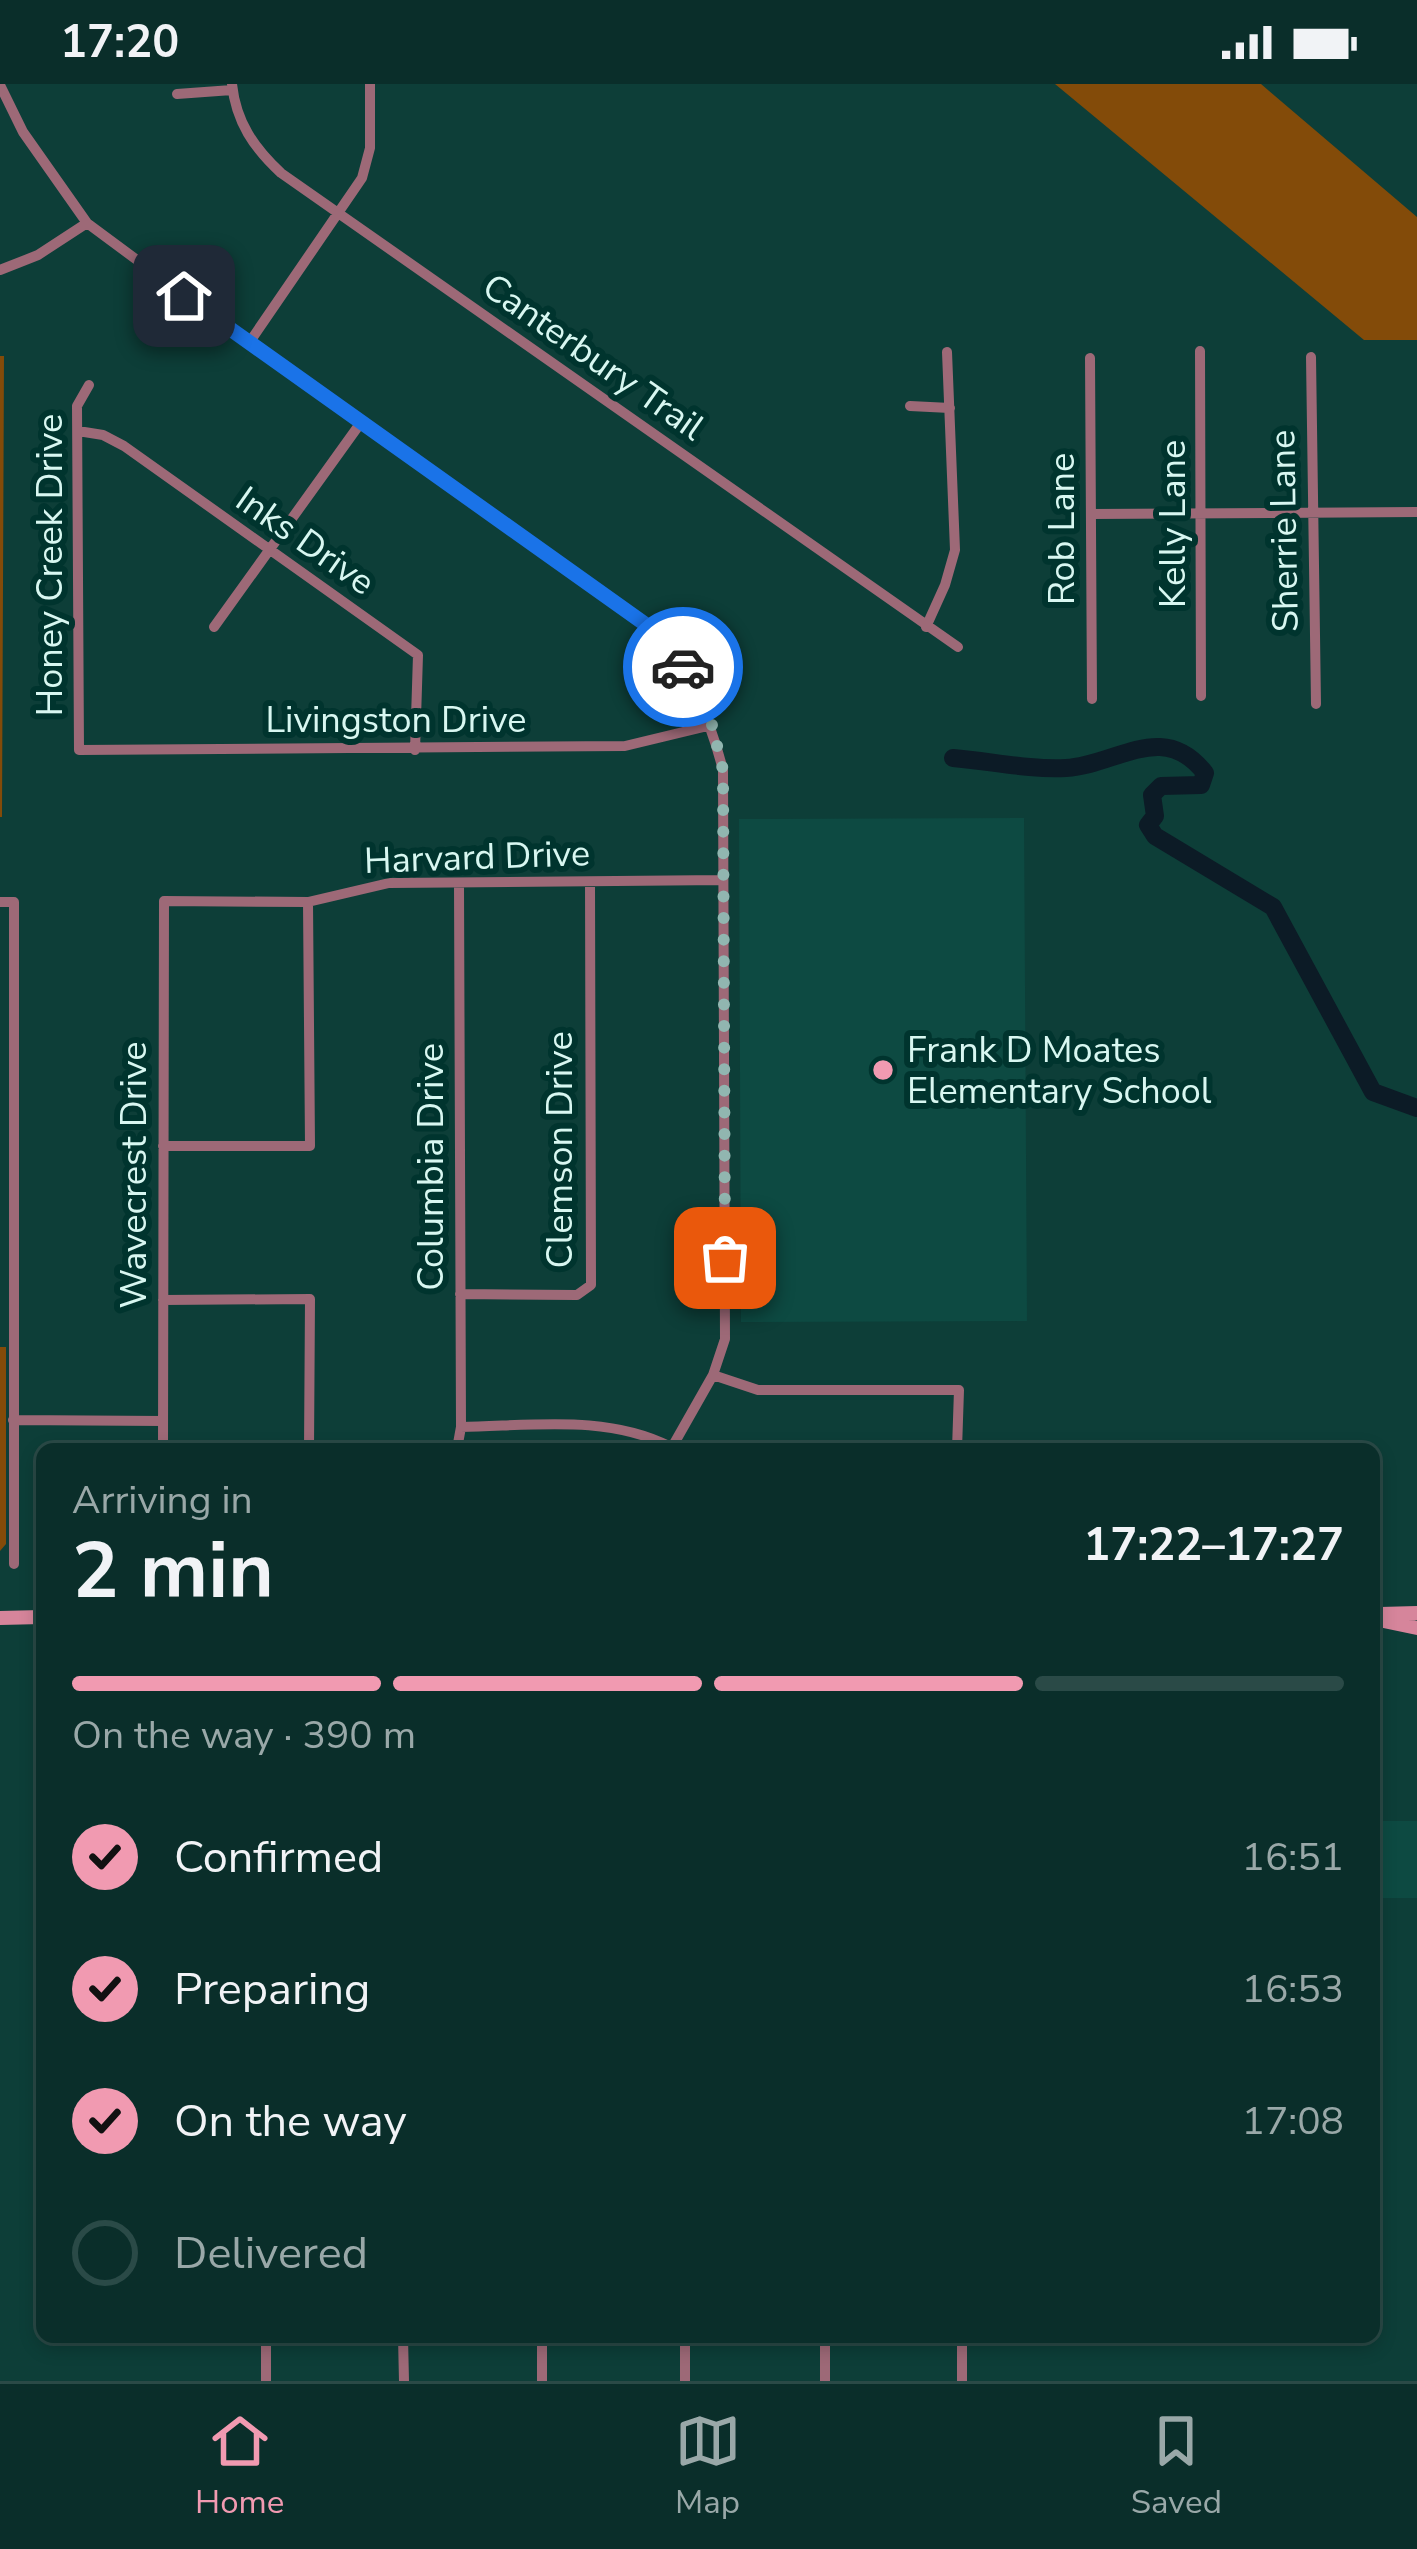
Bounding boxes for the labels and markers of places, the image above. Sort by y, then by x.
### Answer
pin [133,245,235,347]
place label: Frank D Moates Elementary School [907,1026,1212,1116]
marker: Frank D Moates Elementary School [870,1057,896,1083]
pin [674,1207,776,1309]

